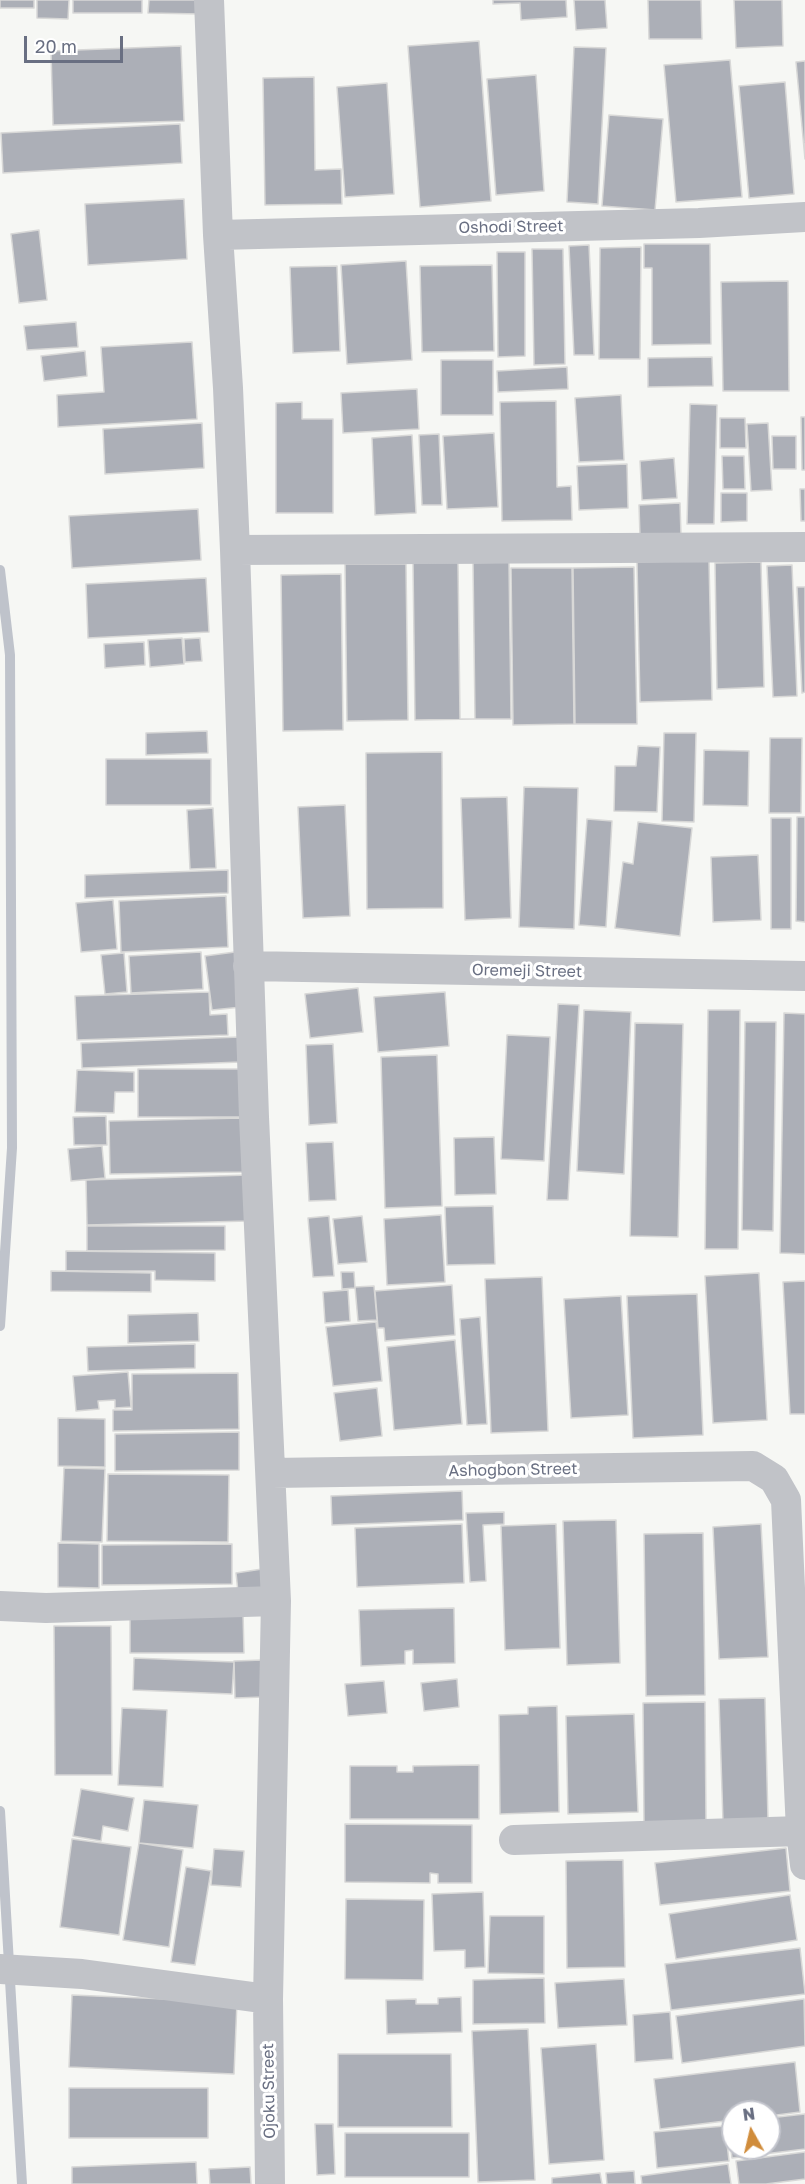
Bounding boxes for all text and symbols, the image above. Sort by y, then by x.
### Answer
scale bar [27,24,126,62]
text: 20 m [35,35,77,57]
street label: Oshodi Street [458,216,564,238]
street label: Oremeji Street [472,960,582,982]
street label: Ashogbon Street [448,1459,578,1481]
street label: Ojoku Street [259,2043,279,2139]
north arrow [721,2100,781,2160]
text: N [741,2103,756,2125]

